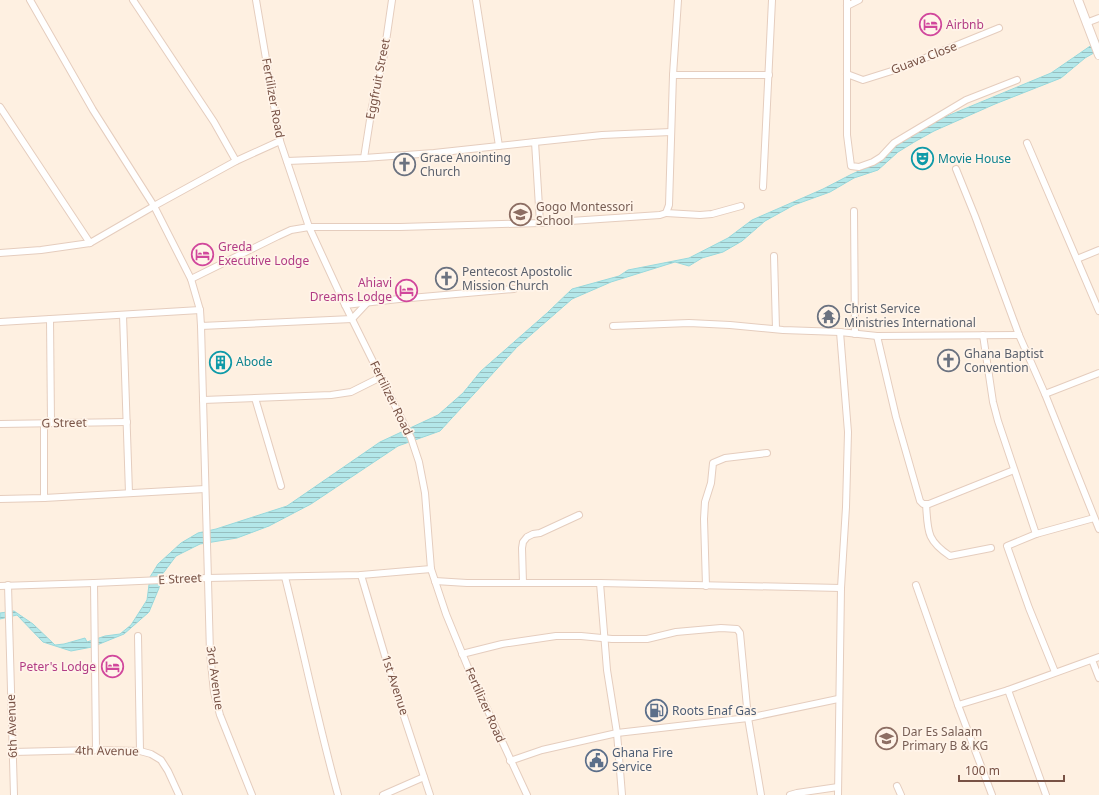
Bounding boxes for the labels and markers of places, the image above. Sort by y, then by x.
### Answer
hotel icon: Airbnb [918,12,944,38]
place label: Airbnb [946,16,984,33]
theatre icon: Movie House [910,146,936,172]
place label: Grace Anointing Church [420,149,511,180]
place label: Movie House [938,150,1011,167]
church icon: Grace Anointing Church [391,152,417,178]
place label: Gogo Montessori School [536,198,633,229]
school or university icon: Gogo Montessori School [507,201,533,227]
place label: Greda Executive Lodge [218,238,309,269]
hotel icon: Greda Executive Lodge [190,241,216,267]
place label: Pentecost Apostolic Mission Church [462,263,573,294]
church icon: Pentecost Apostolic Mission Church [434,266,460,292]
place label: Ahiavi Dreams Lodge [310,274,392,305]
hotel icon: Ahiavi Dreams Lodge [394,277,420,303]
place label: Christ Service Ministries International [844,300,976,331]
temple icon: Christ Service Ministries International [815,303,841,329]
place label: Ghana Baptist Convention [964,345,1044,376]
church icon: Ghana Baptist Convention [935,348,961,374]
building icon: Abode [208,349,234,375]
place label: Abode [236,353,273,370]
hotel icon: Peter's Lodge [99,654,125,680]
place label: Peter's Lodge [19,658,96,675]
fuel station icon: Roots Enaf Gas [643,698,669,724]
place label: Roots Enaf Gas [672,702,757,719]
place label: Dar Es Salaam Primary B & KG [902,723,988,754]
school or university icon: Dar Es Salaam Primary B & KG [874,726,900,752]
place label: Ghana Fire Service [612,744,673,775]
public building icon: Ghana Fire Service [583,747,609,773]

